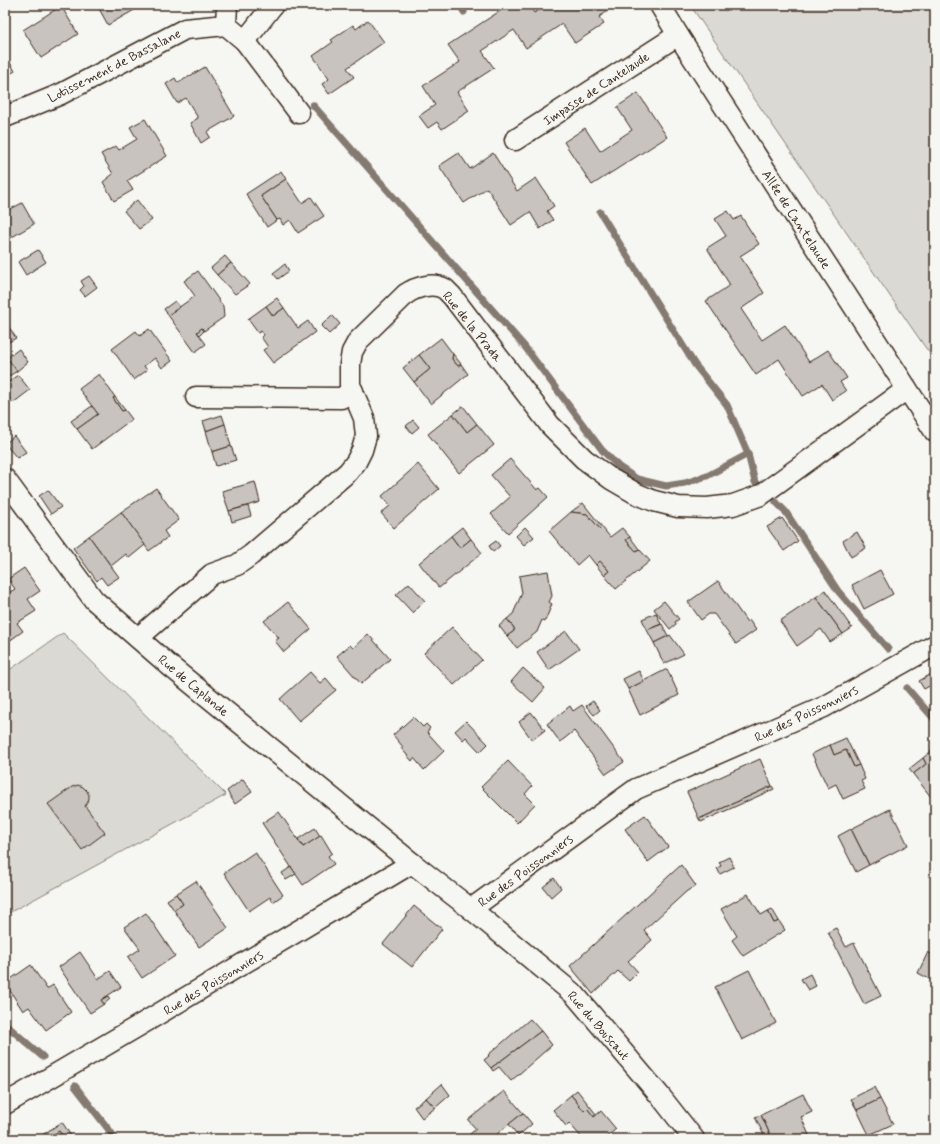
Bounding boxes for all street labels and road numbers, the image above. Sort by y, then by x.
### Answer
street label: Lotissement de Bassalane [45,25,184,107]
street label: Impasse de Cantelaude [540,49,653,130]
street label: Allée de Cantelaude [757,167,834,273]
street label: Rue de la Prada [438,288,506,366]
street label: Rue de Caplande [154,652,232,721]
street label: Rue des Poissonniers [752,682,861,747]
street label: Rue des Poissonniers [475,831,577,911]
street label: Rue des Poissonniers [161,947,267,1020]
street label: Rue du Bouscaut [563,988,633,1064]

